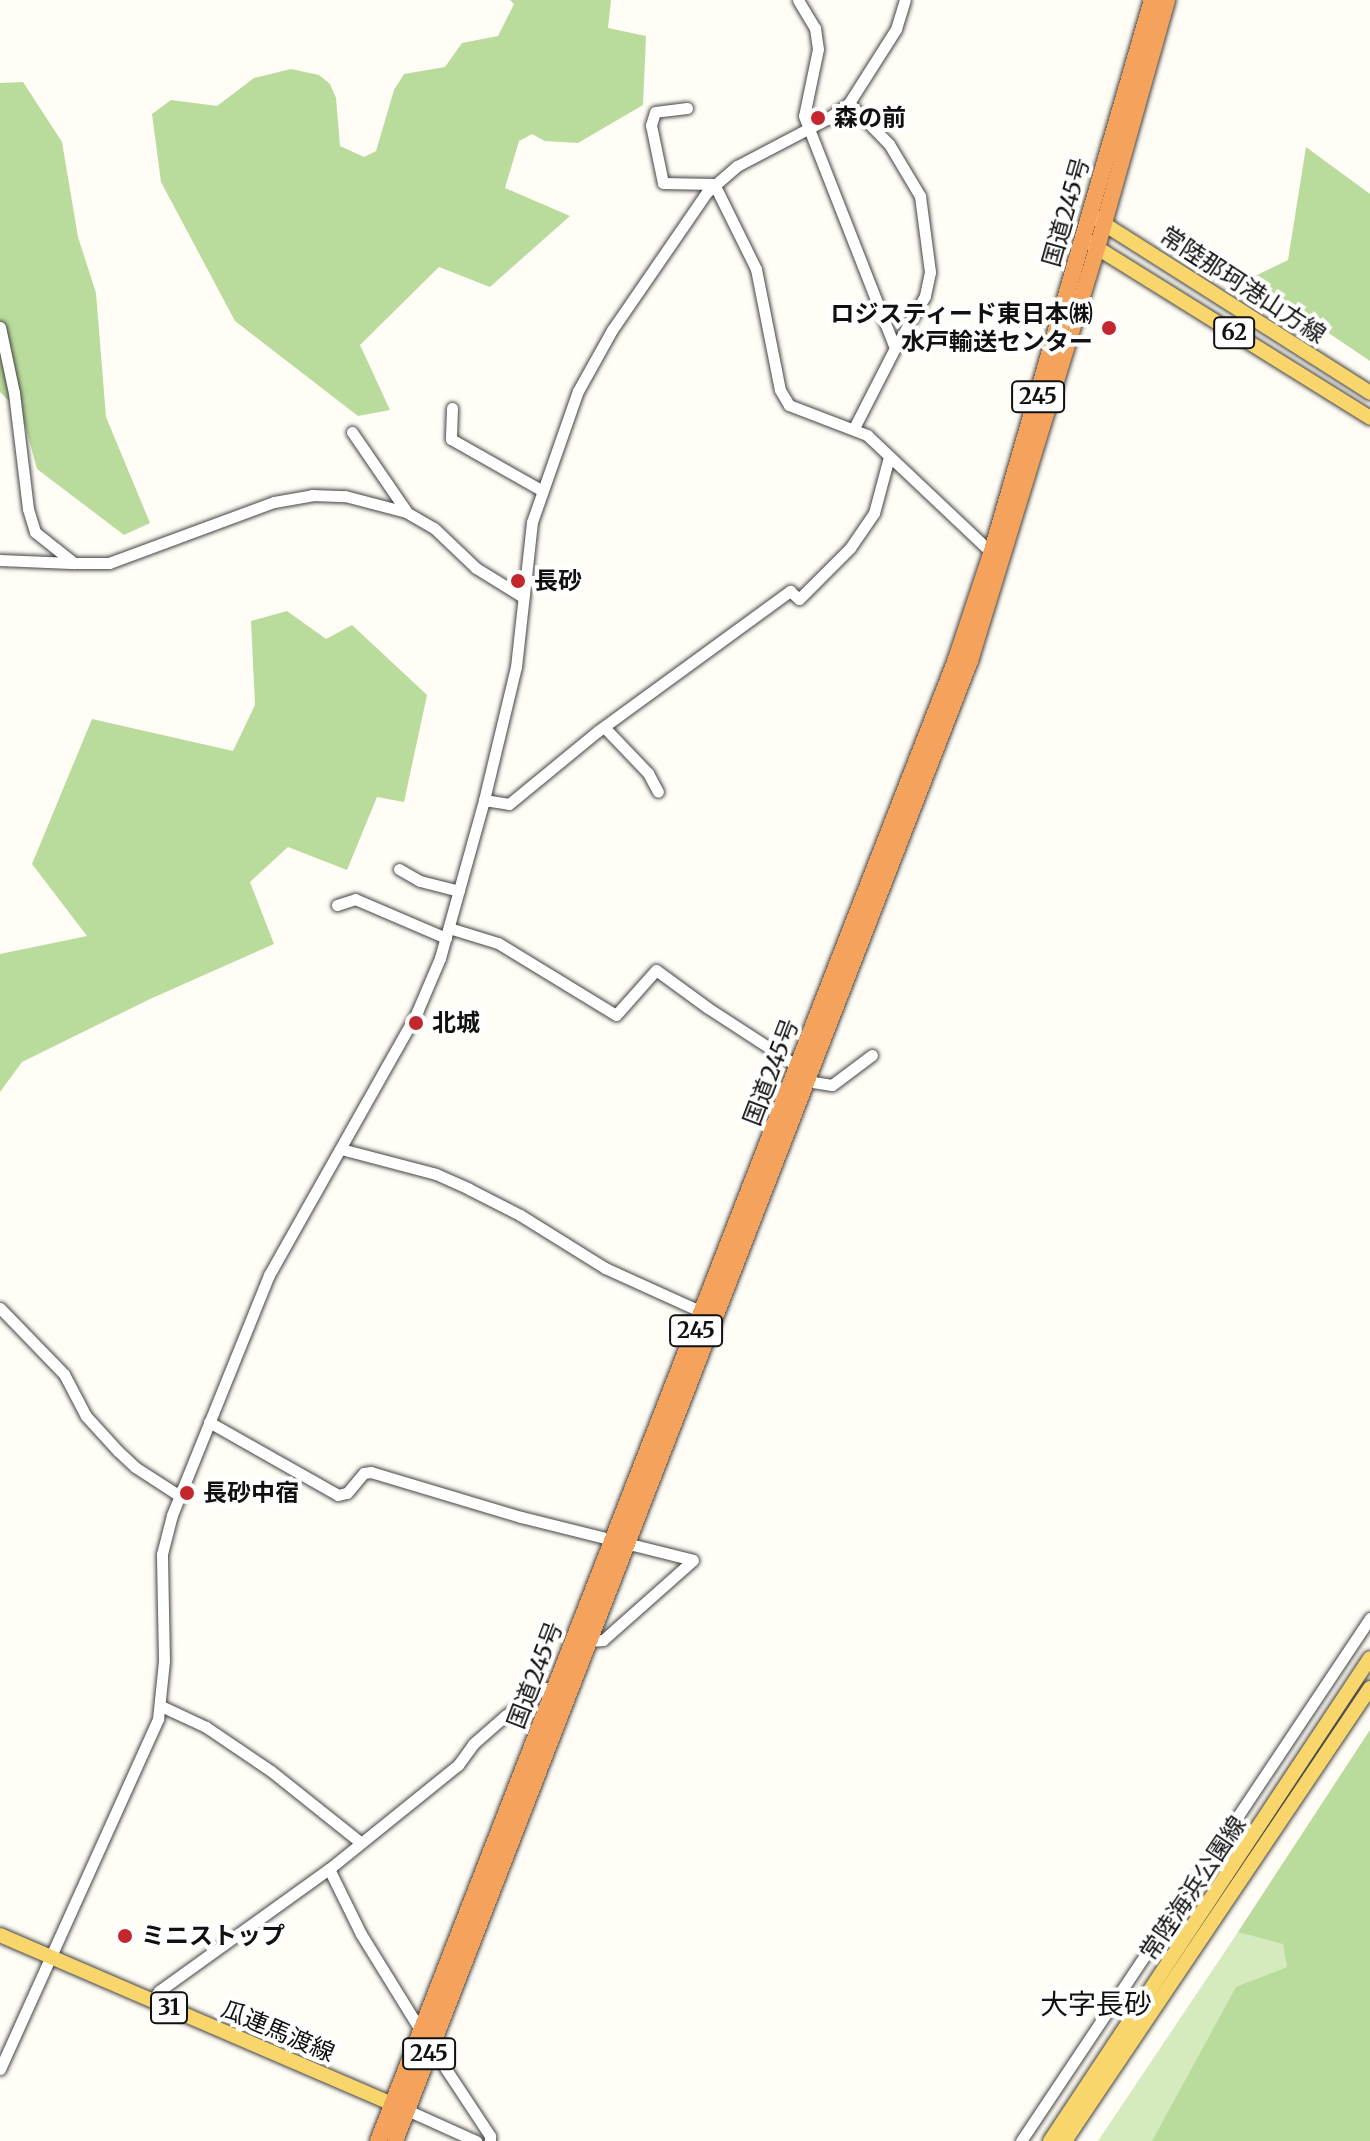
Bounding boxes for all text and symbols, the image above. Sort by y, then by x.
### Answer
place label: 森の前 [834,104,906,132]
marker: 森の前 [809,109,827,127]
street label: 国道245号 [1037,154,1095,270]
street label: 常陸那珂港山方線 [1155,221,1331,349]
place label: ロジスティード東日本㈱ 水戸輸送センター [829,300,1093,356]
road number: 62 [1212,315,1256,351]
marker: ロジスティード東日本㈱ 水戸輸送センター [1100,319,1118,337]
road number: 245 [1010,379,1066,415]
place label: 長砂 [534,567,582,595]
marker: 長砂 [509,572,527,590]
place label: 北城 [432,1009,480,1037]
marker: 北城 [407,1014,425,1032]
street label: 国道245号 [737,1014,805,1130]
road number: 245 [668,1313,724,1349]
place label: 長砂中宿 [203,1479,299,1507]
marker: 長砂中宿 [178,1484,196,1502]
street label: 国道245号 [501,1617,569,1733]
street label: 常陸海浜公園線 [1134,1810,1252,1966]
place label: ミニストップ [141,1922,285,1950]
marker: ミニストップ [116,1927,134,1945]
district label: 大字長砂 [1040,1987,1152,2021]
road number: 31 [149,1990,189,2026]
street label: 瓜連馬渡線 [217,1994,339,2068]
road number: 245 [401,2036,457,2072]

